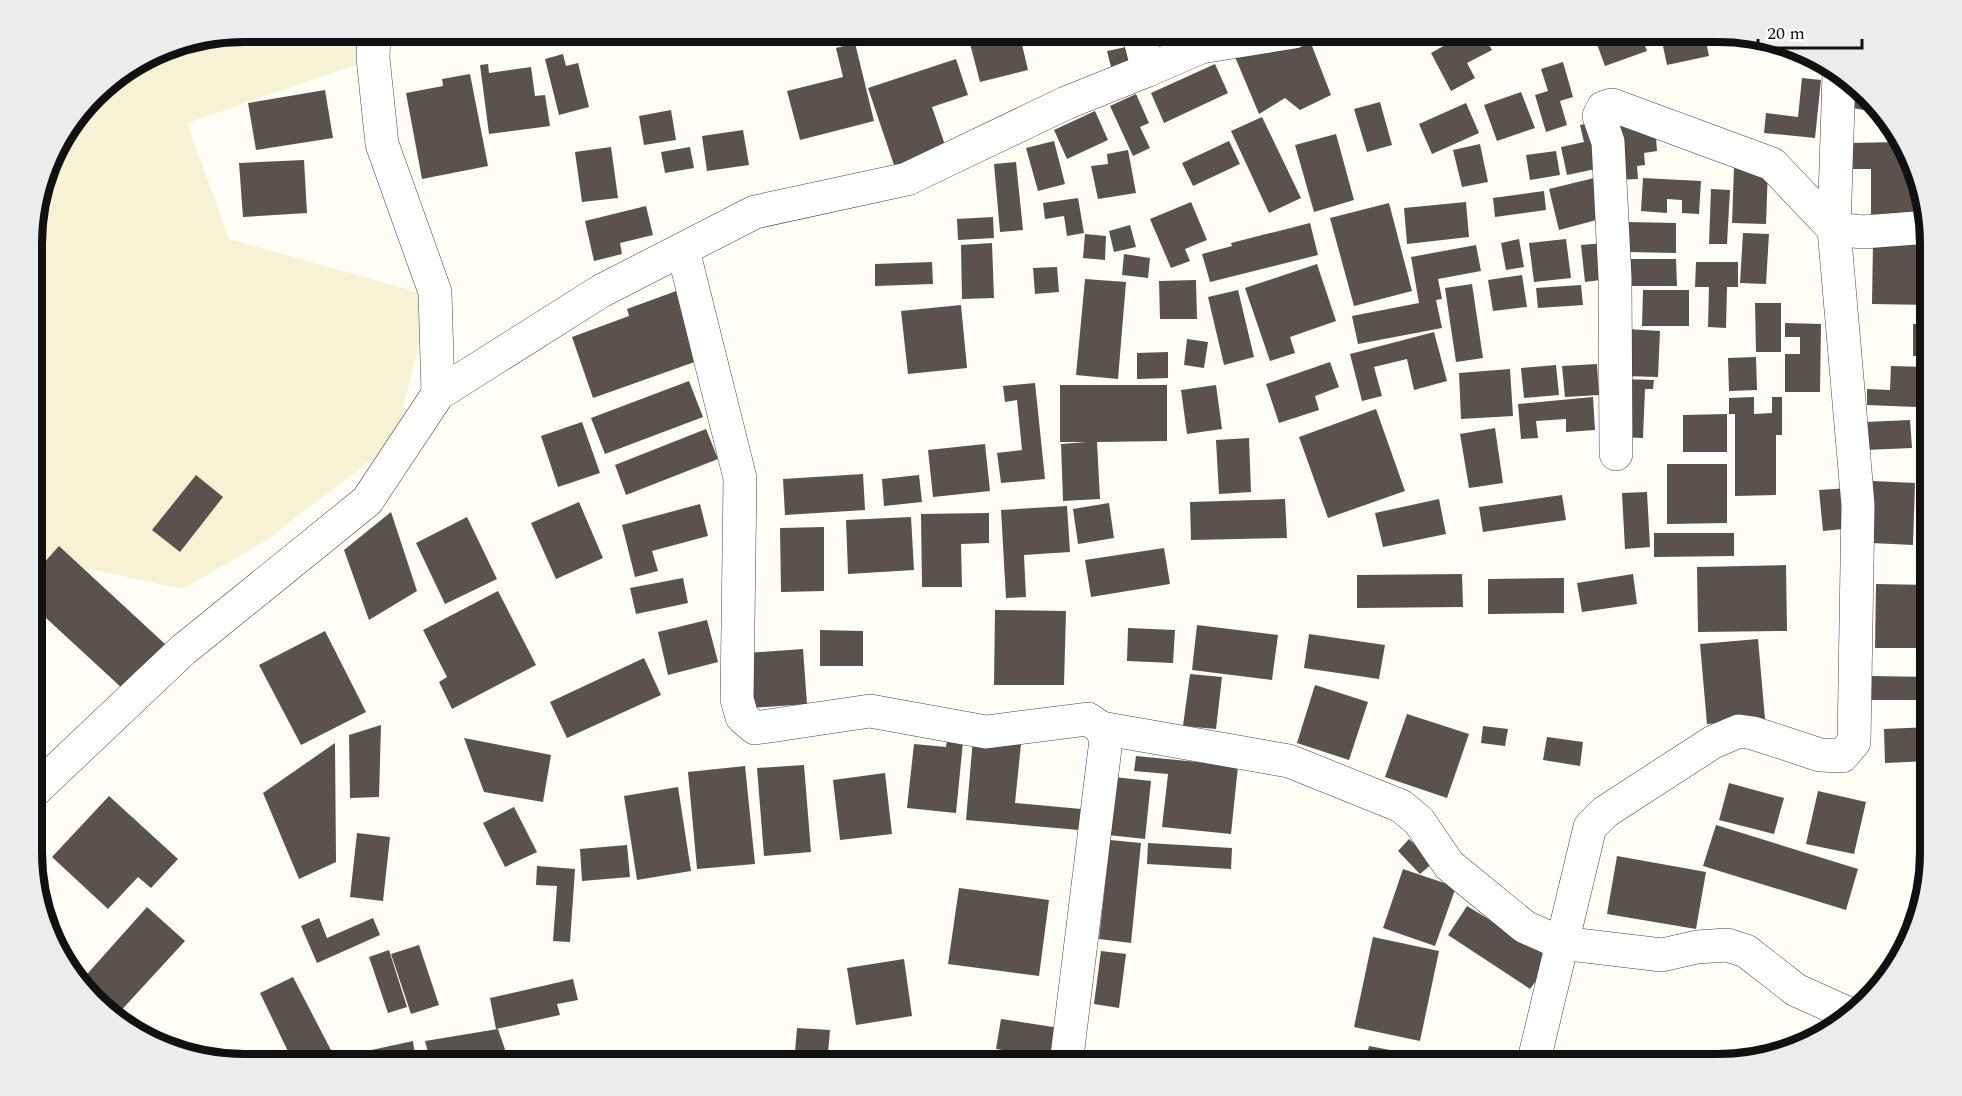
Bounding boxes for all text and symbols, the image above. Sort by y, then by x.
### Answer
scale bar [1758,12,1862,50]
text: 20 m [1767,20,1805,47]

